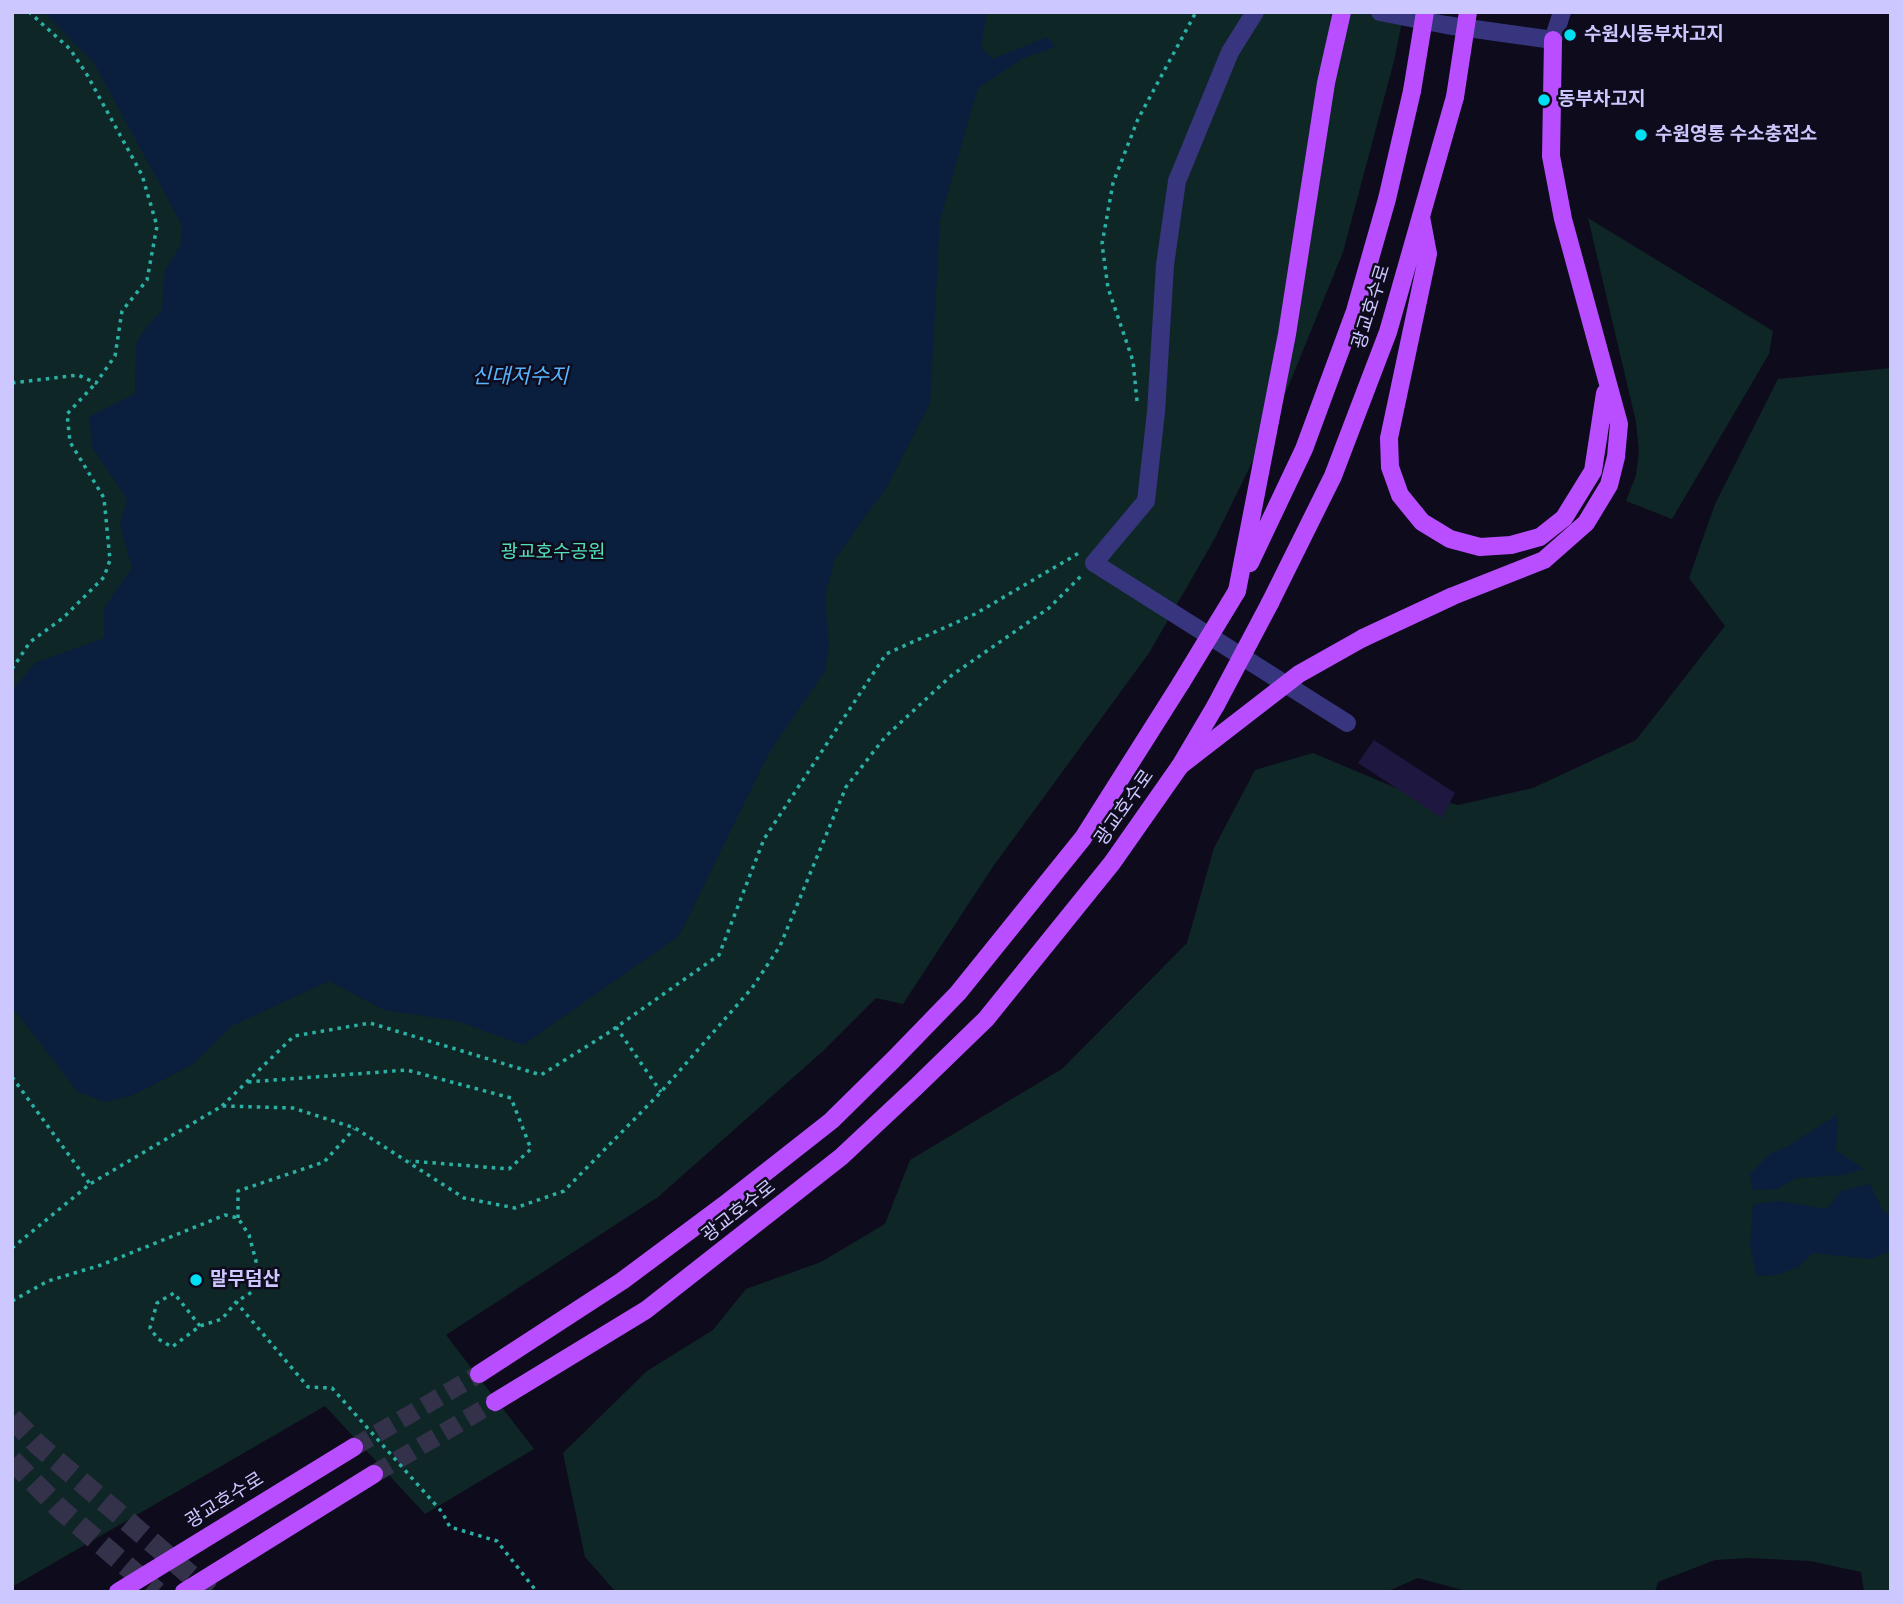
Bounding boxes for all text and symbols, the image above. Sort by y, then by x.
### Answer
place label: 수원시동부차고지 [1584,24,1724,46]
marker: 수원시동부차고지 [1562,27,1578,43]
place label: 동부차고지 [1558,89,1645,111]
marker: 동부차고지 [1536,92,1552,108]
place label: 수원영통 수소충전소 [1655,124,1817,146]
marker: 수원영통 수소충전소 [1633,127,1649,143]
street label: 광교호수로 [1348,262,1396,352]
water label: 신대저수지 [472,364,568,390]
park label: 광교호수공원 [501,542,605,564]
street label: 광교호수로 [1091,766,1159,850]
street label: 광교호수로 [698,1176,780,1248]
place label: 말무덤산 [210,1269,280,1291]
marker: 말무덤산 [188,1272,204,1288]
street label: 광교호수로 [182,1468,268,1534]

